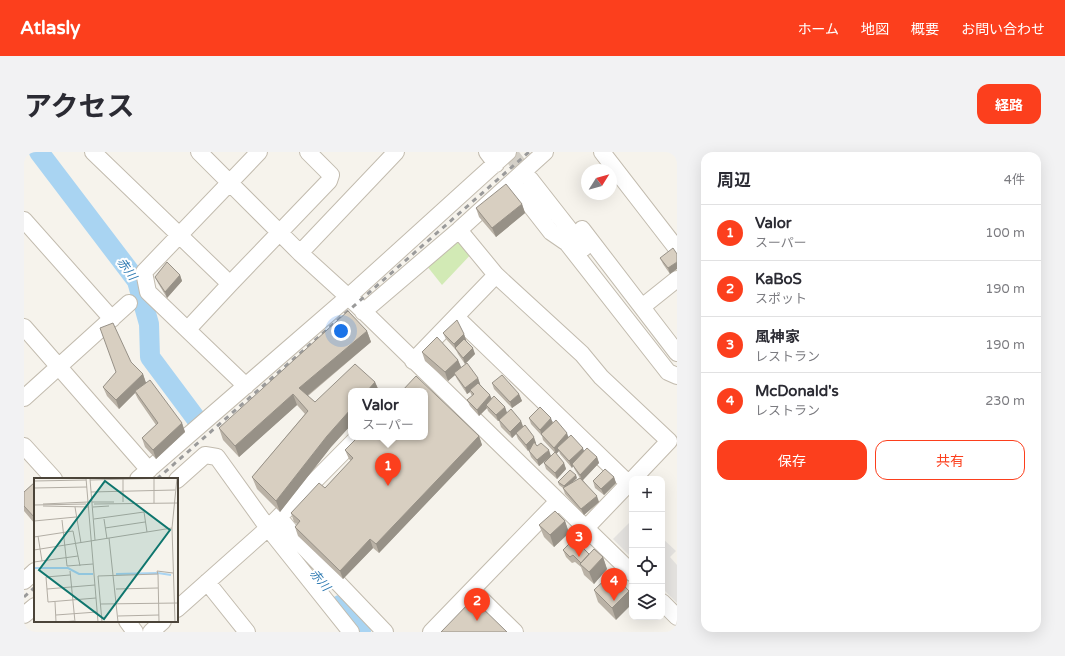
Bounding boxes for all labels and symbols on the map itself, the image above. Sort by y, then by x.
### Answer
north arrow [581,164,617,200]
water label: 赤川 [114,255,141,284]
your location [331,321,351,341]
pin: 1 [375,453,401,486]
inset map [34,478,178,622]
pin: 3 [566,524,592,557]
water label: 赤川 [307,566,334,595]
pin: 4 [601,568,627,601]
pin: 2 [464,588,490,621]

